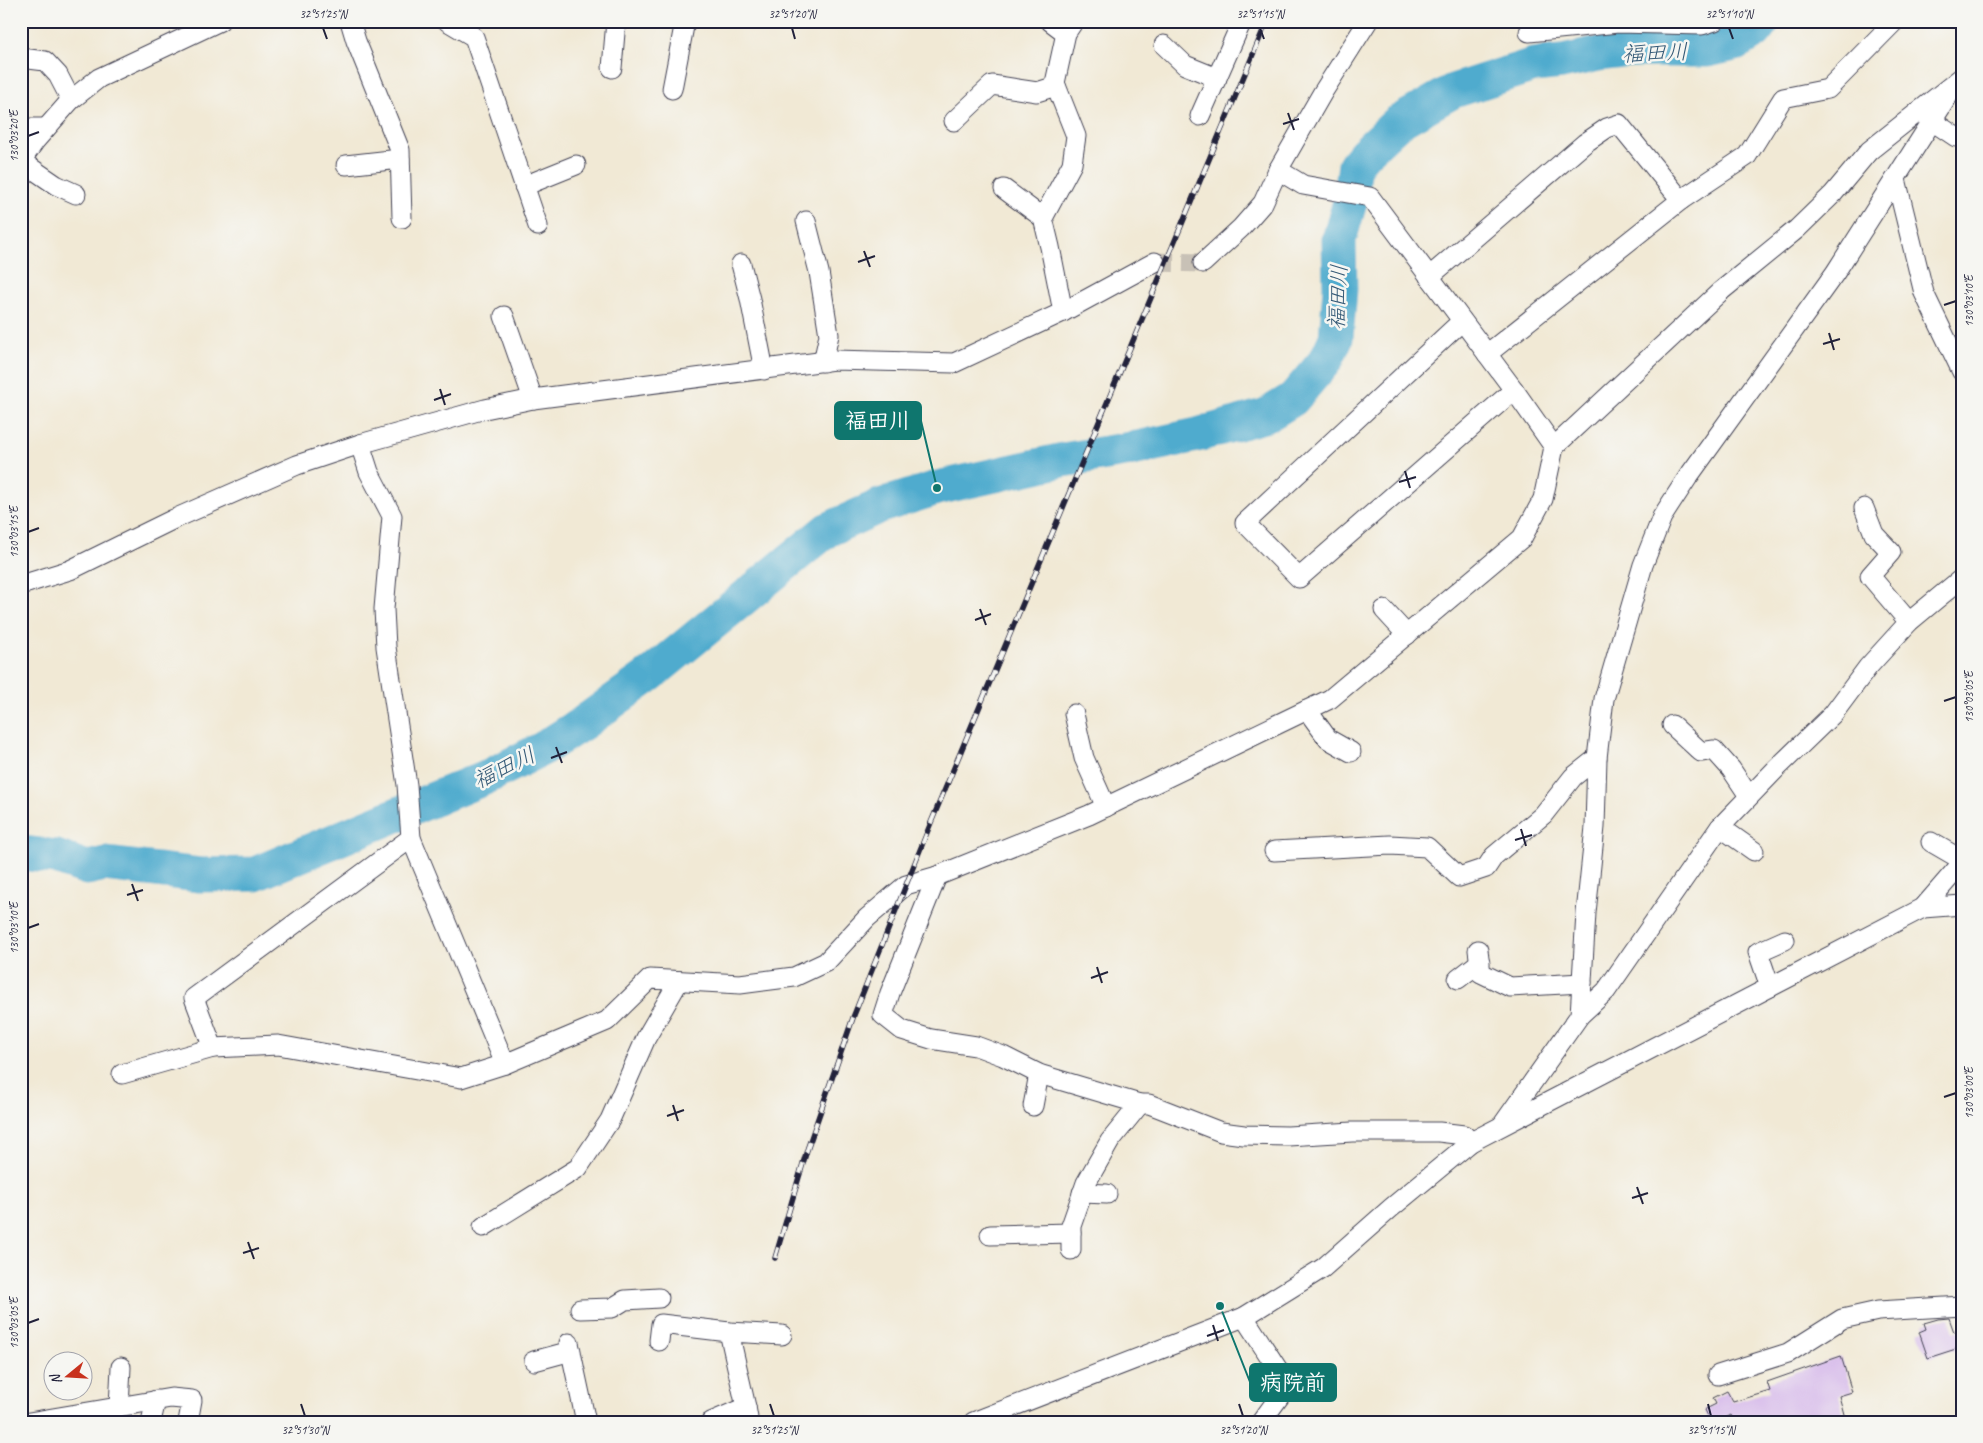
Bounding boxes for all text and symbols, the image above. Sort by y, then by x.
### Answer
text: 32°51'25"N [299,6,348,22]
text: 32°51'20"N [768,6,817,22]
text: 32°51'15"N [1236,6,1285,22]
text: 32°51'10"N [1705,6,1754,22]
water label: 福田川 [1622,38,1689,68]
text: 130°03'20"E [6,108,22,162]
water label: 福田川 [1322,263,1354,331]
text: 130°03'10"E [1961,273,1977,327]
callout: 福田川 [835,402,921,439]
text: 福田川 [845,407,911,435]
text: 130°03'15"E [6,504,22,558]
text: 130°03'05"E [1961,669,1977,723]
water label: 福田川 [469,741,540,795]
text: 130°03'10"E [6,900,22,954]
text: 130°03'00"E [1961,1065,1977,1119]
text: 130°03'05"E [6,1295,22,1349]
north arrow [42,1350,92,1400]
callout: 病院前 [1250,1364,1336,1401]
text: 病院前 [1260,1369,1326,1397]
text: N [46,1371,66,1387]
text: 32°51'30"N [281,1422,330,1438]
text: 32°51'25"N [750,1422,799,1438]
text: 32°51'20"N [1219,1422,1268,1438]
text: 32°51'15"N [1687,1422,1736,1438]

